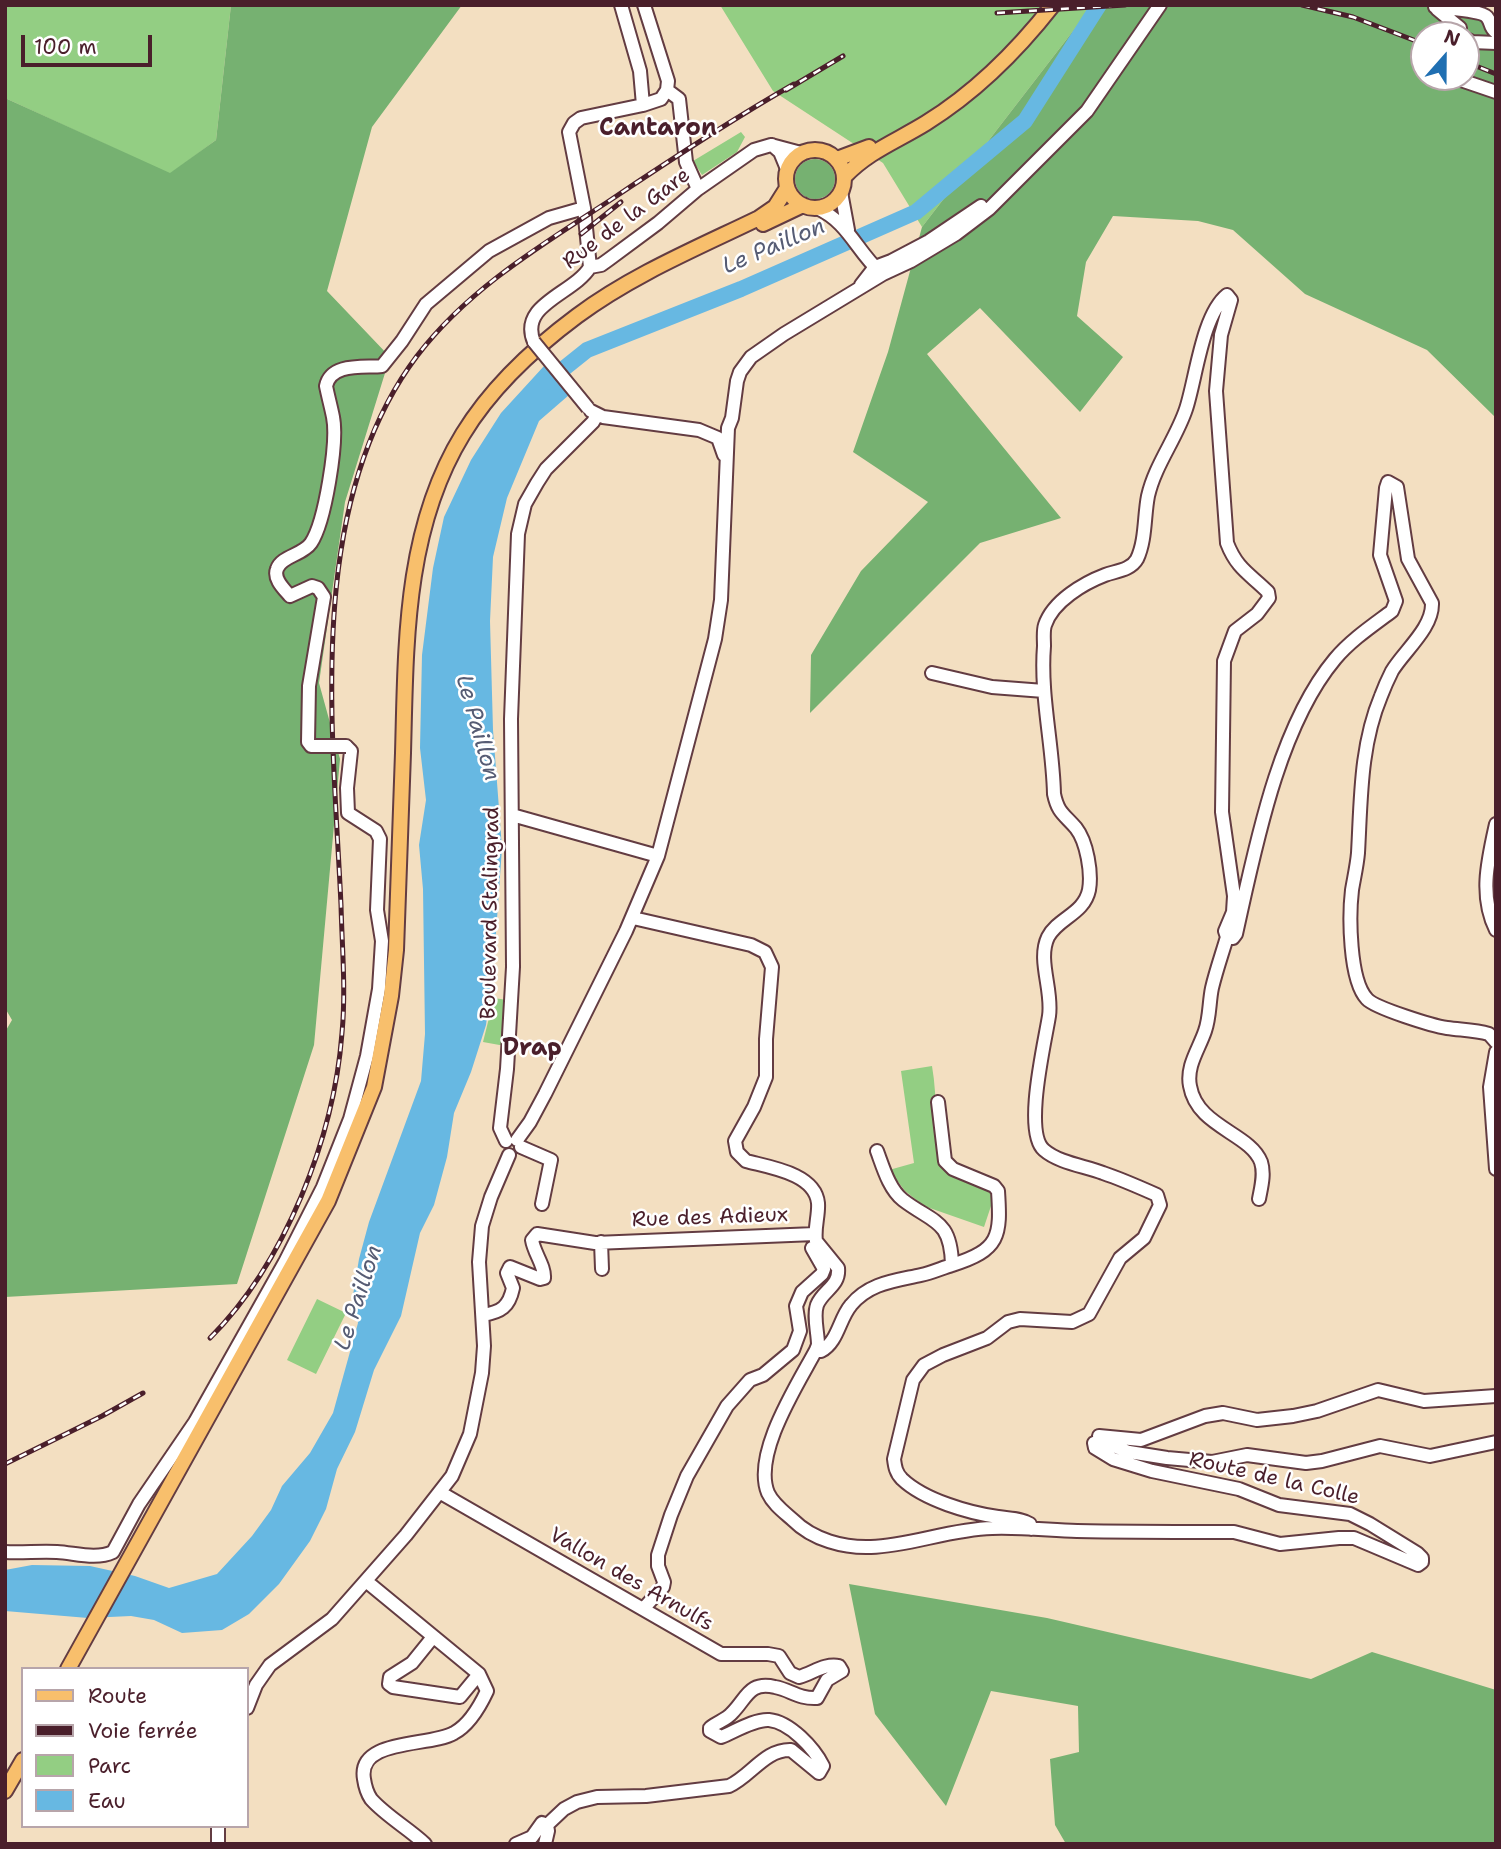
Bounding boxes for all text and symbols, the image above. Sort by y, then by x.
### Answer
scale bar [24,21,156,65]
north arrow [1410,21,1480,91]
text: N [1440,23,1463,52]
text: 100 m [34,33,97,61]
district label: Cantaron [599,115,717,143]
street label: Rue de la Gare [558,163,696,275]
water label: Le Paillon [718,213,830,281]
water label: Le Paillon [449,672,505,784]
street label: Boulevard Stalingrad [477,806,505,1020]
district label: Drap [502,1035,562,1063]
street label: Rue des Adieux [631,1203,789,1233]
water label: Le Paillon [329,1242,389,1354]
street label: Route de la Colle [1186,1447,1362,1511]
street label: Vallon des Arnulfs [544,1523,718,1637]
legend [21,1667,248,1828]
text: Route [88,1682,147,1710]
text: Voie ferrée [88,1717,198,1745]
text: Parc [88,1752,131,1780]
text: Eau [88,1787,126,1815]

